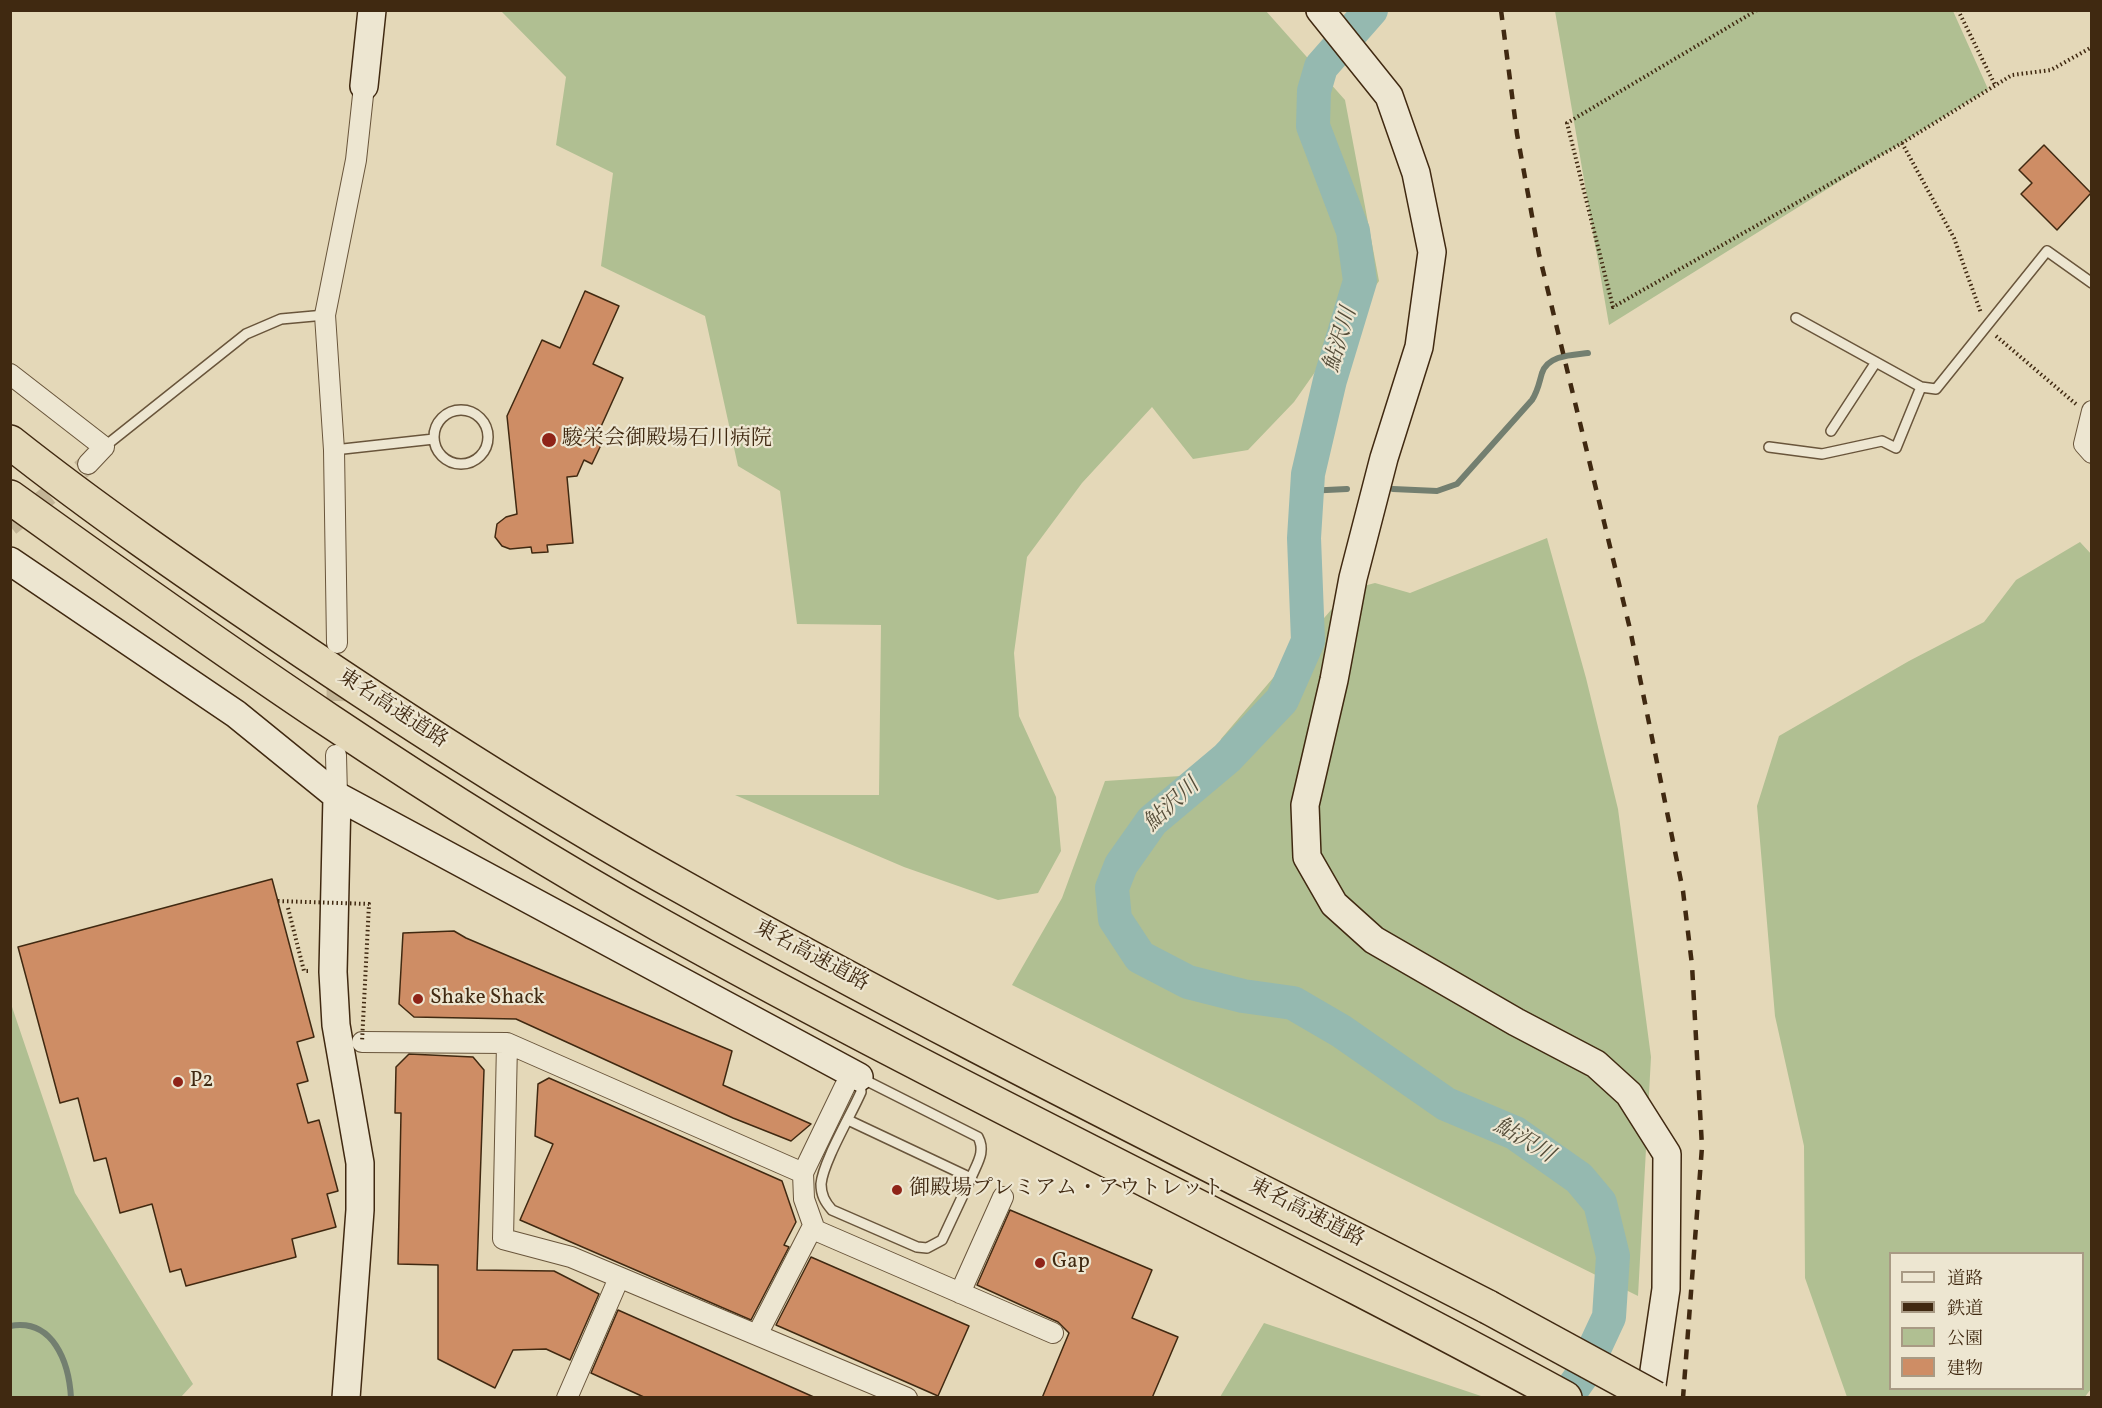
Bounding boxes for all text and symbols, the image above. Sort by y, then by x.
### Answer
water label: 鮎沢川 [1320,305,1364,375]
place label: 駿栄会御殿場石川病院 [562,427,772,453]
marker: 駿栄会御殿場石川病院 [540,431,558,449]
street label: 東名高速道路 [332,665,452,755]
water label: 鮎沢川 [1140,774,1206,838]
street label: 東名高速道路 [749,916,873,998]
place label: Shake Shack [430,986,545,1012]
marker: Shake Shack [411,992,425,1006]
place label: P2 [190,1069,213,1095]
marker: P2 [171,1075,185,1089]
water label: 鮎沢川 [1488,1114,1558,1170]
street label: 東名高速道路 [1244,1174,1368,1254]
place label: 御殿場プレミアム・アウトレット [909,1177,1224,1203]
marker: 御殿場プレミアム・アウトレット [890,1183,904,1197]
place label: Gap [1052,1250,1090,1276]
legend [1889,1252,2084,1390]
marker: Gap [1033,1256,1047,1270]
text: 道路 [1947,1267,1983,1292]
text: 鉄道 [1947,1297,1983,1322]
text: 公園 [1947,1327,1983,1352]
text: 建物 [1947,1357,1983,1382]

